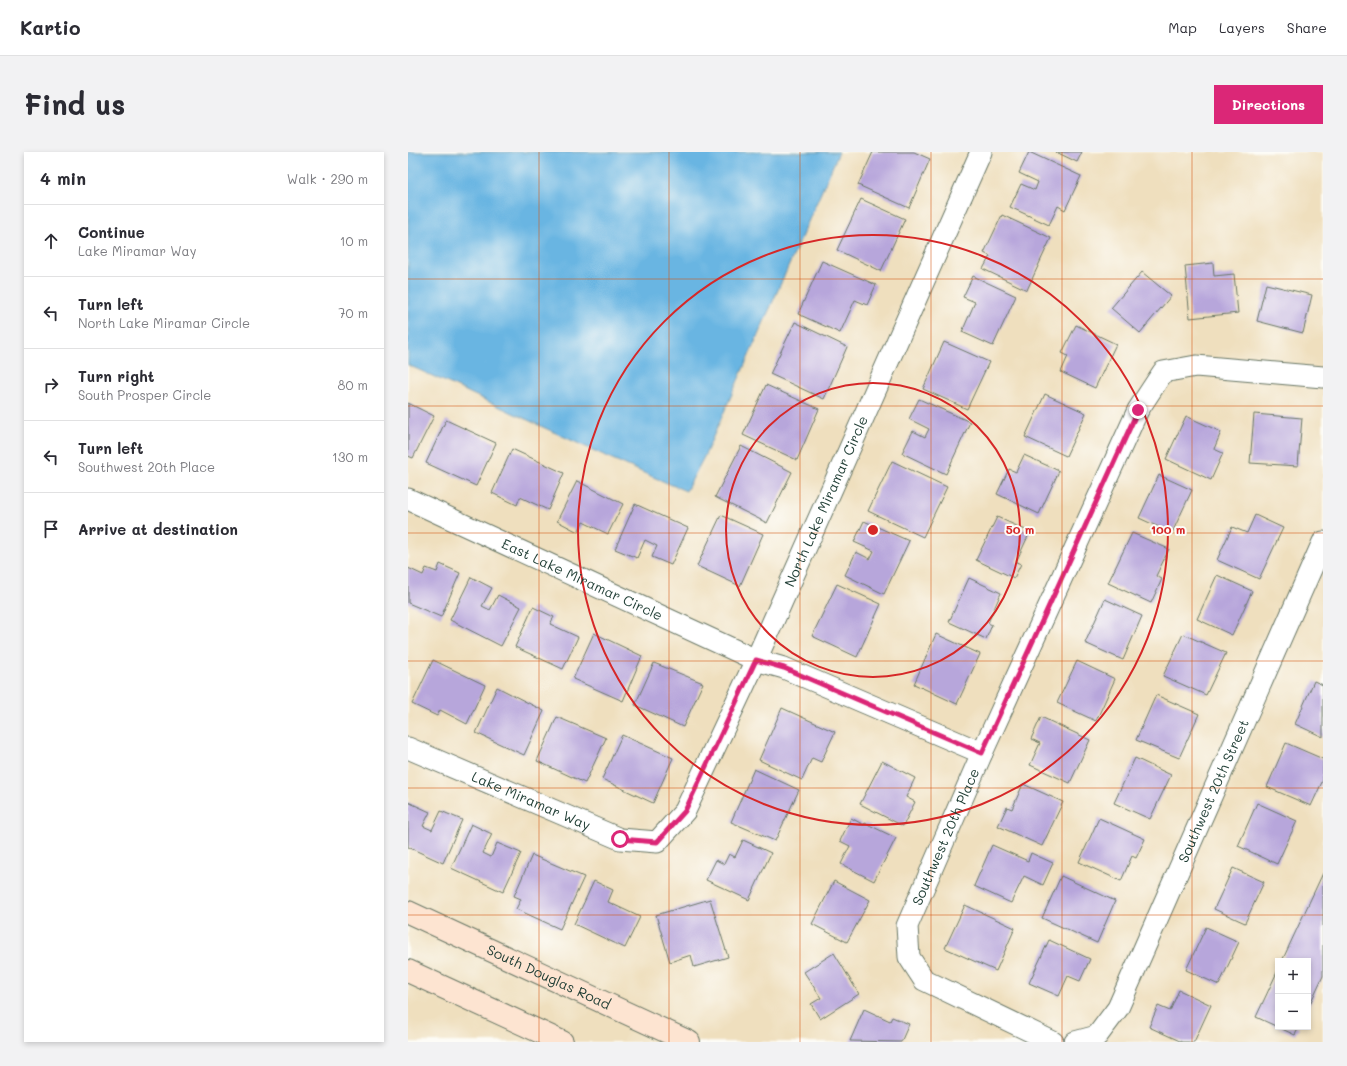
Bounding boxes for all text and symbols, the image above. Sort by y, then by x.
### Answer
text: Kartio [20,15,80,40]
text: Map [1168,18,1197,37]
text: Layers [1219,18,1265,37]
text: Share [1287,18,1327,37]
button: Directions [1214,85,1323,124]
text: Find us [24,86,125,122]
text: 4 min [40,167,86,189]
text: Walk · 290 m [287,170,368,187]
text: Continue [78,222,145,242]
icon: ahead [40,230,62,252]
text: 10 m [340,232,368,249]
text: Lake Miramar Way [78,242,196,259]
text: Turn left [78,294,143,314]
icon: left [40,302,62,324]
text: 70 m [338,304,368,321]
text: North Lake Miramar Circle [78,314,250,331]
text: Turn right [78,366,155,386]
icon: right [40,374,62,396]
text: 80 m [338,376,368,393]
text: South Prosper Circle [78,386,211,403]
route end [1129,401,1147,419]
street label: North Lake Miramar Circle [780,413,872,590]
text: Turn left [78,438,143,458]
icon: left [40,446,62,468]
text: 130 m [332,448,368,465]
text: Southwest 20th Place [78,458,215,475]
icon: arrive [40,518,62,540]
text: Arrive at destination [78,519,238,539]
text: 50 m [1006,521,1034,537]
text: 100 m [1151,521,1185,537]
centre of rings [866,523,880,537]
street label: East Lake Miramar Circle [499,534,666,625]
street label: Southwest 20th Street [1173,716,1253,865]
street label: Southwest 20th Place [907,765,983,908]
street label: Lake Miramar Way [469,766,594,834]
route start [611,830,629,848]
street label: South Douglas Road [484,940,614,1014]
map controls [1275,958,1311,1030]
button: + [1275,958,1311,994]
button: − [1275,994,1311,1030]

